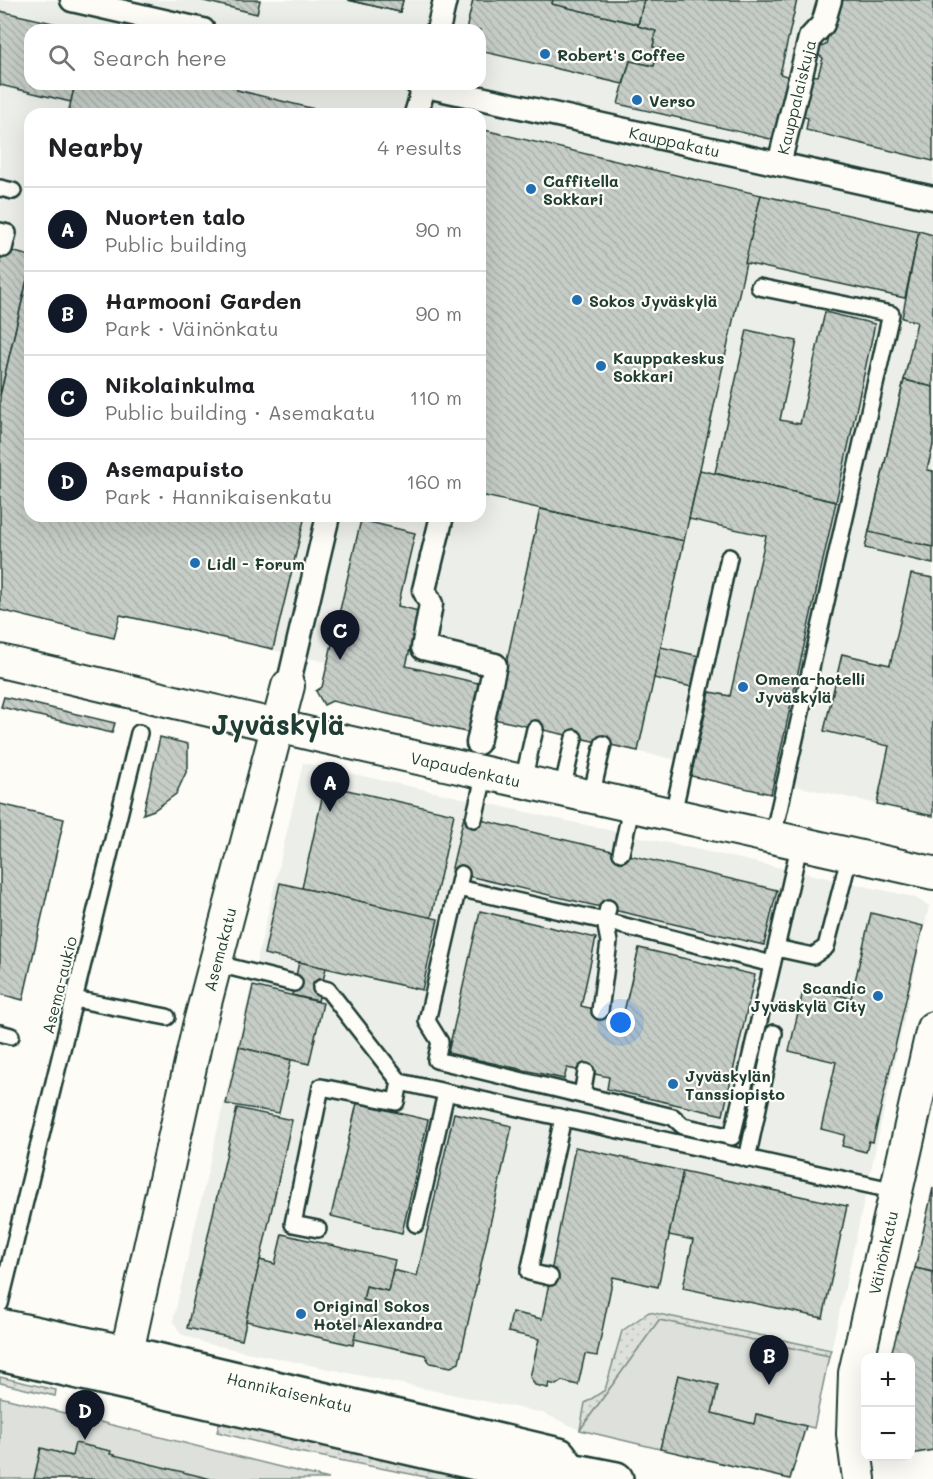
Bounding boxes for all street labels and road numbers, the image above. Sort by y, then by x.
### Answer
street label: Kauppalaiskuja [771,37,820,157]
street label: Kauppakatu [627,121,722,161]
street label: Vapaudenkatu [409,746,523,791]
street label: Asemakatu [198,905,240,993]
street label: Asema-aukio [37,934,81,1036]
street label: Väinönkatu [863,1208,902,1296]
street label: Hannikaisenkatu [225,1366,355,1416]

